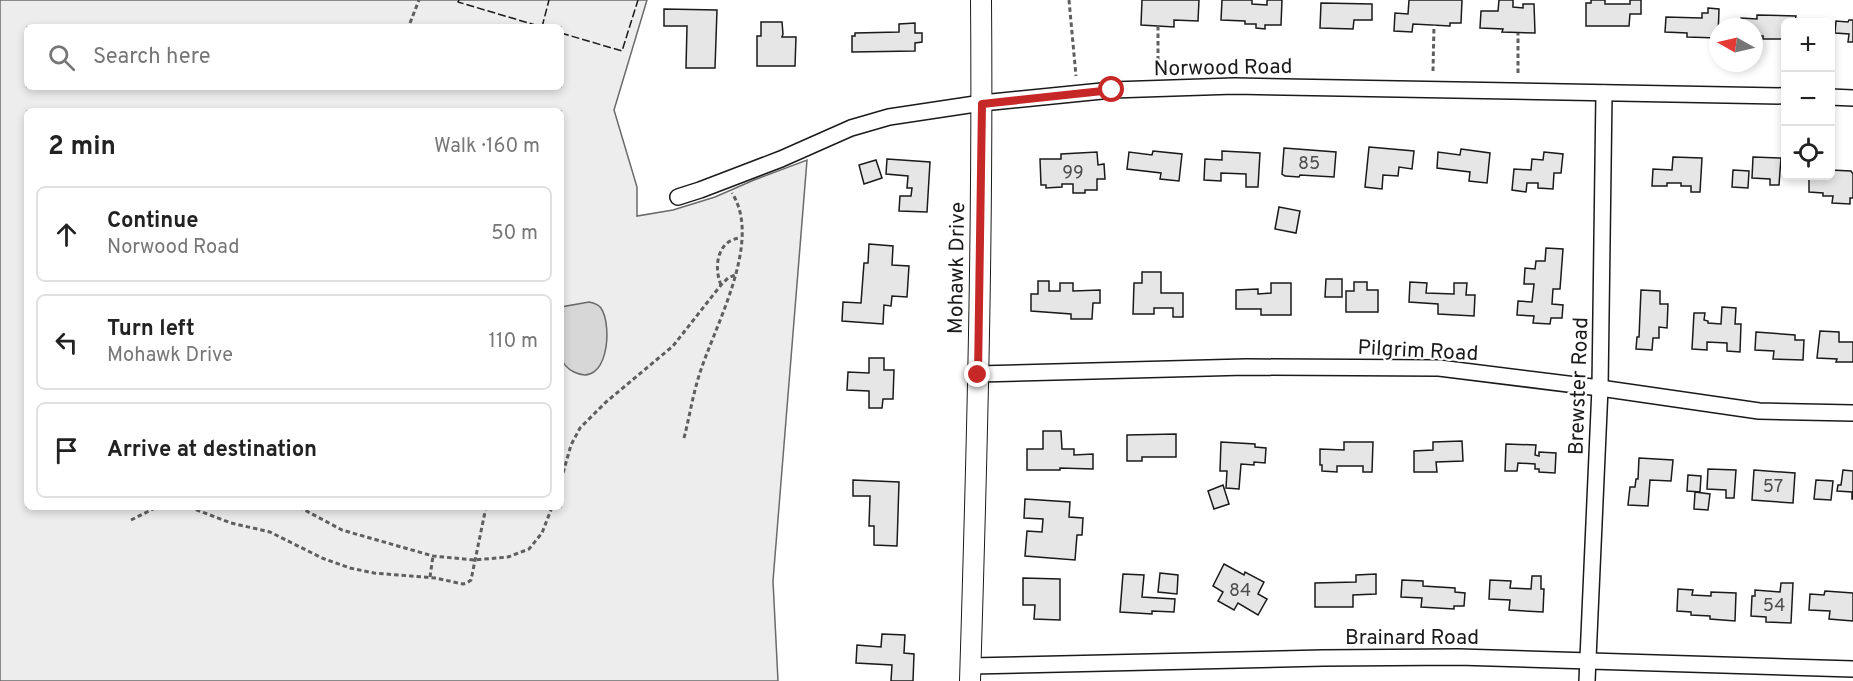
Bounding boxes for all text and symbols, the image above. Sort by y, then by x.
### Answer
north arrow [1709,18,1763,72]
map controls [1781,18,1835,180]
button: + [1781,18,1835,72]
search box [24,24,564,90]
icon: search [45,41,78,74]
text: Search here [93,44,211,71]
street label: Norwood Road [1153,54,1293,83]
button: − [1781,72,1835,126]
route start [1098,76,1124,102]
button: locate [1781,126,1835,180]
text: 2 min [48,131,116,164]
text: Walk · 160 m [434,134,540,160]
house number: 85 [1298,153,1320,176]
house number: 99 [1062,162,1084,185]
street label: Mohawk Drive [943,202,972,334]
text: Continue [107,208,198,235]
icon: ahead [50,218,83,251]
text: 50 m [491,221,538,247]
text: Norwood Road [107,235,239,261]
text: Turn left [107,316,195,343]
street label: Brewster Road [1564,317,1595,456]
icon: left [50,326,83,359]
text: 110 m [489,329,538,355]
street label: Pilgrim Road [1357,335,1479,368]
text: Mohawk Drive [107,343,233,369]
route end [964,361,990,387]
icon: arrive [50,434,83,467]
text: Arrive at destination [107,437,317,464]
house number: 57 [1763,476,1783,499]
house number: 84 [1229,580,1251,603]
house number: 54 [1763,595,1785,618]
street label: Brainard Road [1345,625,1479,652]

